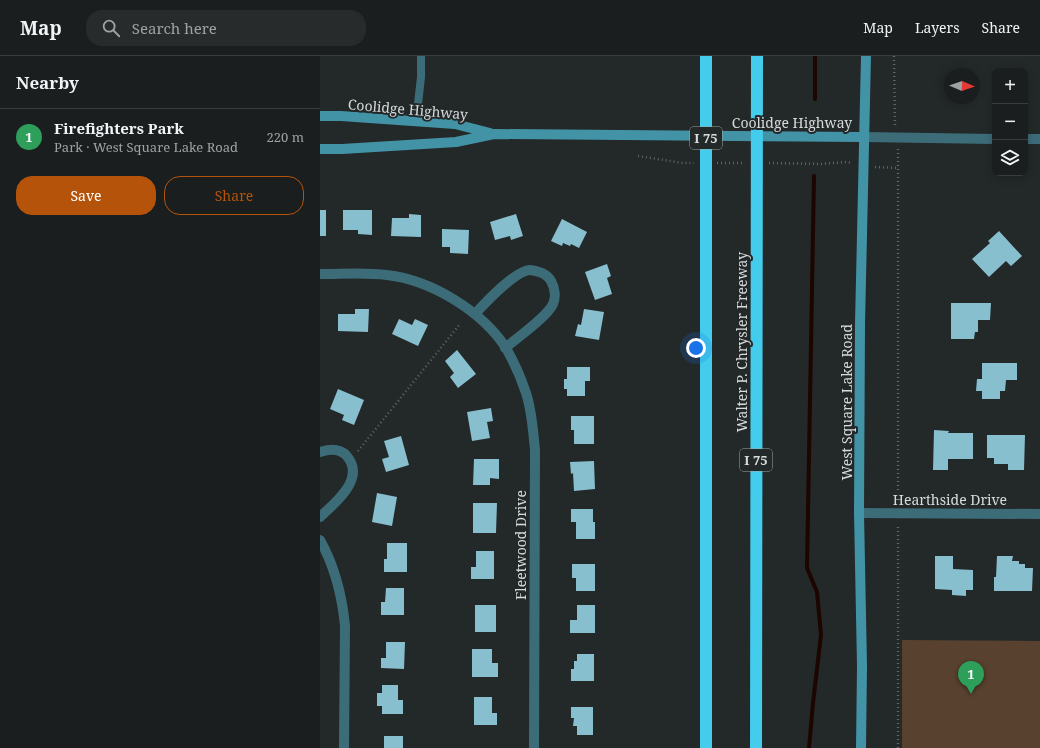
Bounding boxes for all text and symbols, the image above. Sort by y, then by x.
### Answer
search box [86,10,366,46]
text: Map [20,15,62,41]
icon: search [100,17,122,39]
text: Search here [132,18,217,38]
text: Map [863,18,893,37]
text: Layers [915,18,960,37]
text: Share [982,18,1020,37]
north arrow [944,68,980,104]
map controls [992,68,1028,176]
button: + [992,68,1028,104]
text: Nearby [16,71,79,94]
street label: Coolidge Highway [347,94,469,124]
button: − [992,104,1028,140]
street label: Coolidge Highway [732,113,852,132]
text: Firefighters Park [54,118,184,138]
road number: I 75 [690,127,722,149]
text: 1 [25,128,33,146]
text: 220 m [267,128,304,146]
text: Park · West Square Lake Road [54,138,238,156]
button: layers [992,140,1028,176]
button: Save [16,176,156,215]
button: Share [164,176,304,215]
street label: Walter P. Chrysler Freeway [732,252,751,432]
street label: West Square Lake Road [837,323,856,480]
your location [686,338,706,358]
road number: I 75 [740,449,772,471]
street label: Fleetwood Drive [511,490,530,600]
street label: Hearthside Drive [893,490,1007,509]
pin: 1 [958,661,984,694]

